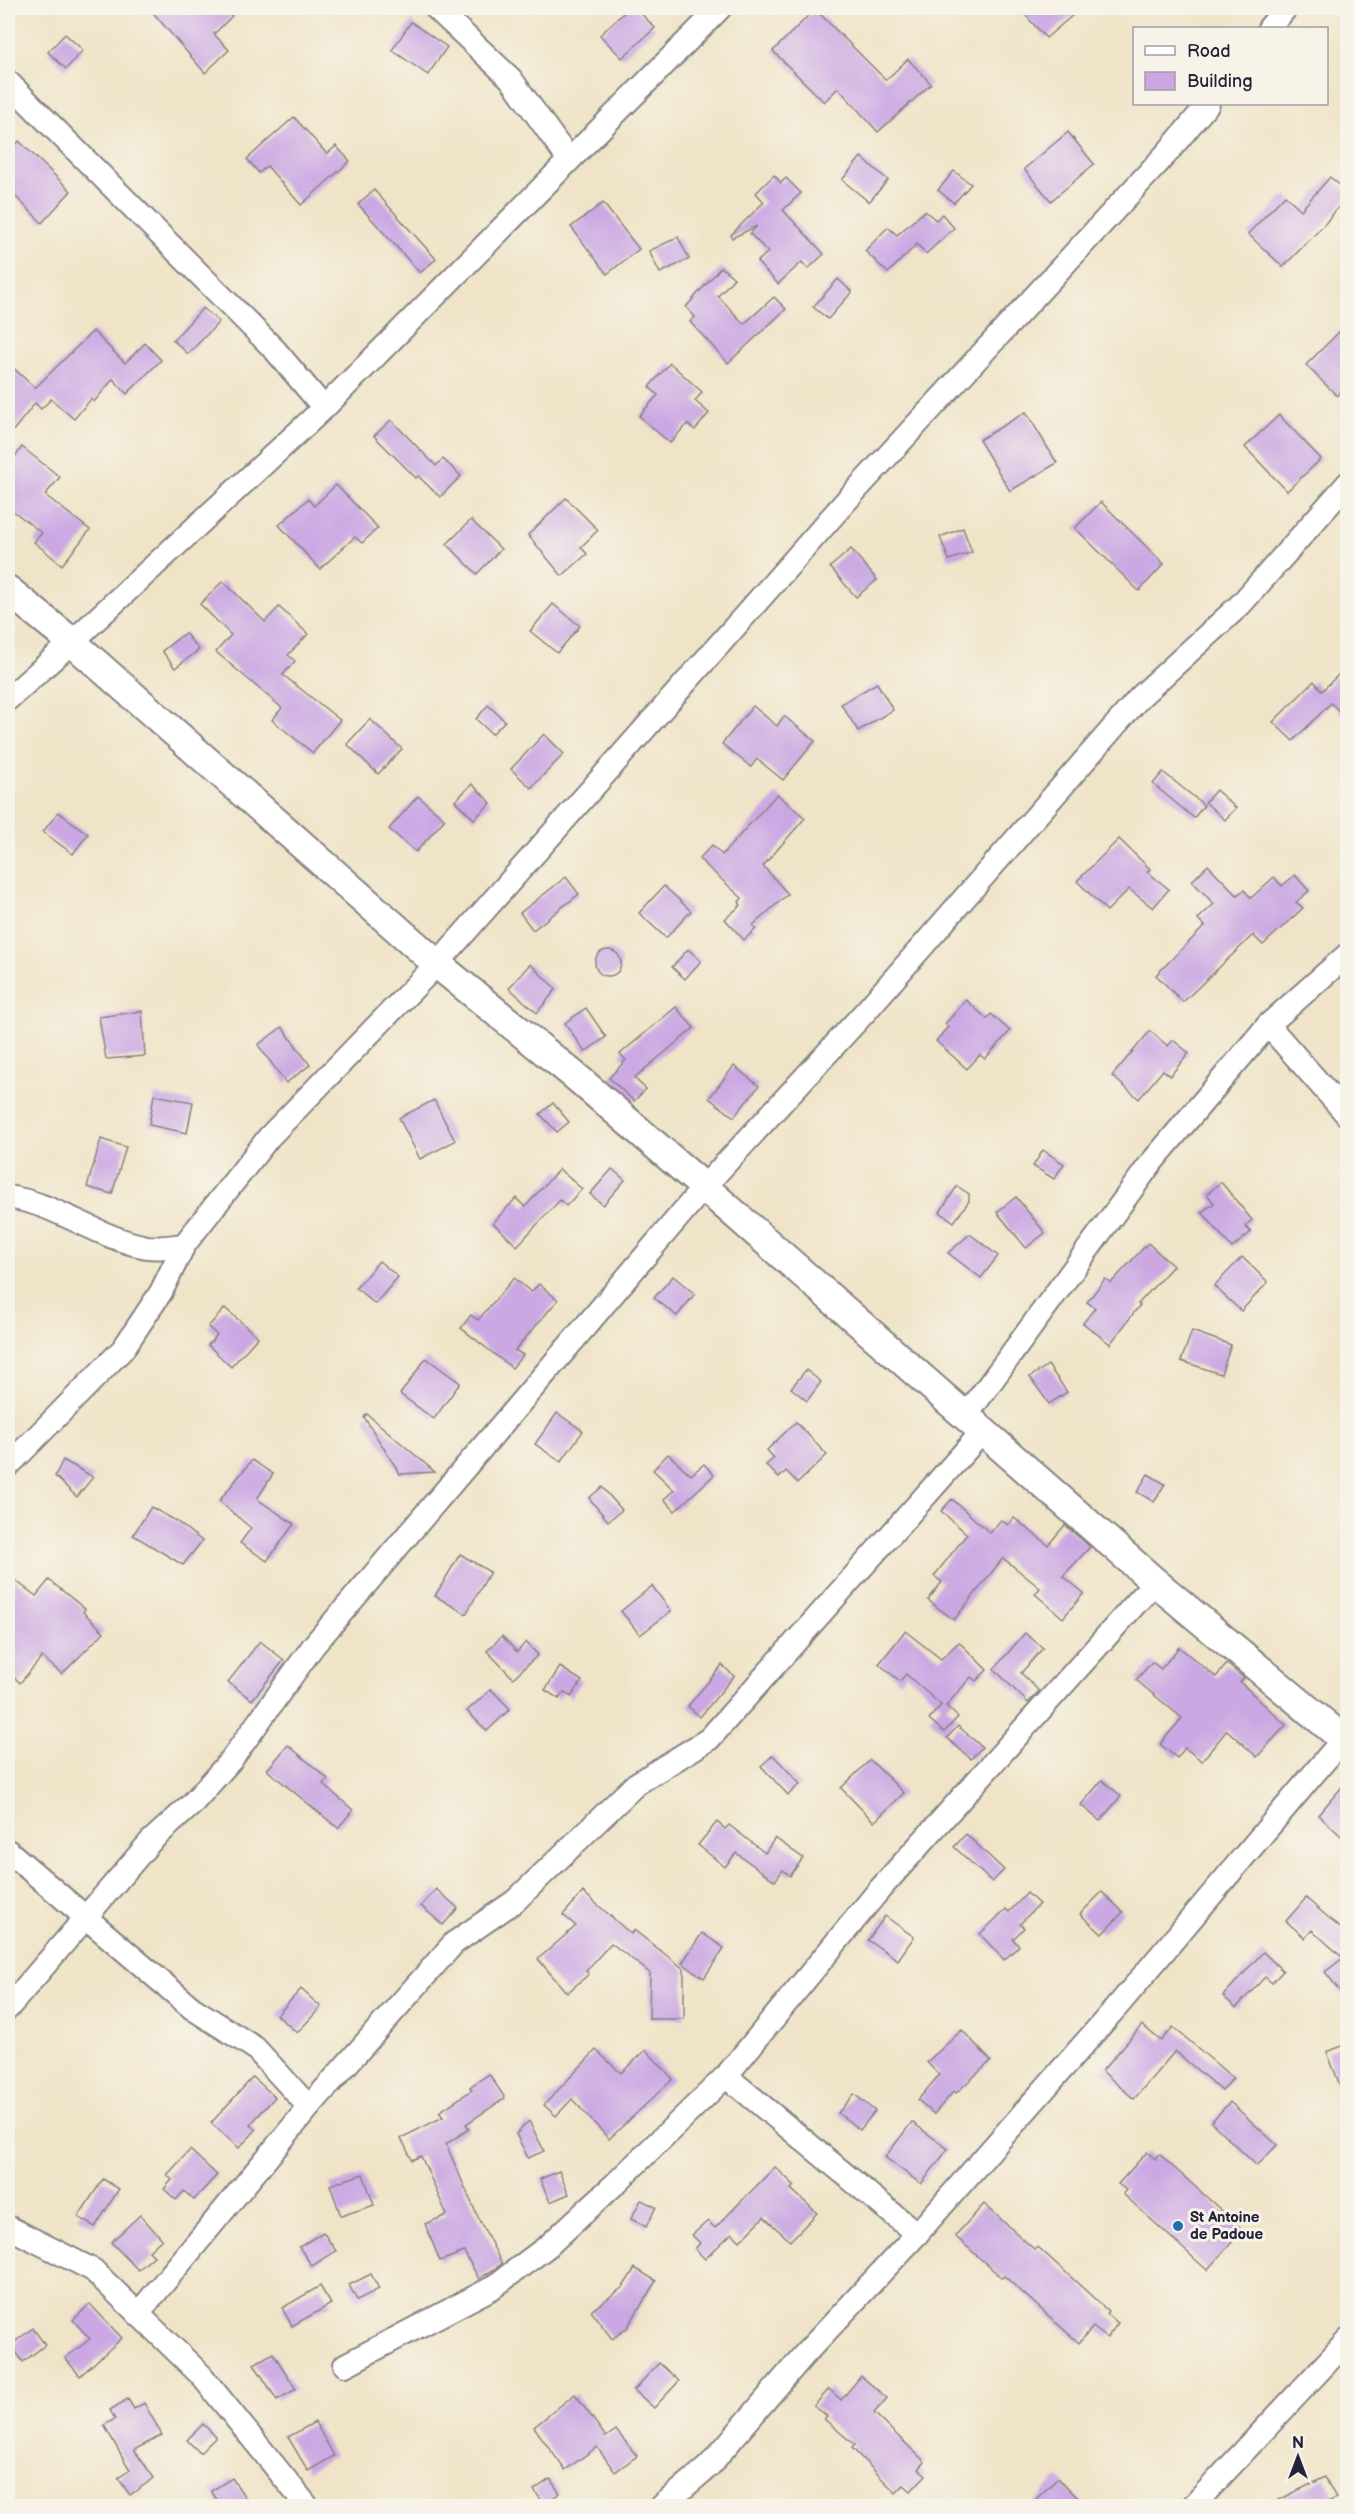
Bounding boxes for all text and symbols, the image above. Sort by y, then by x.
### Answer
legend [1133,27,1328,105]
text: Road [1187,41,1231,62]
text: Building [1187,71,1253,92]
place label: St Antoine de Padoue [1190,2208,1263,2244]
marker: St Antoine de Padoue [1171,2219,1185,2233]
north arrow [1268,2427,1328,2487]
text: N [1292,2434,1304,2453]

